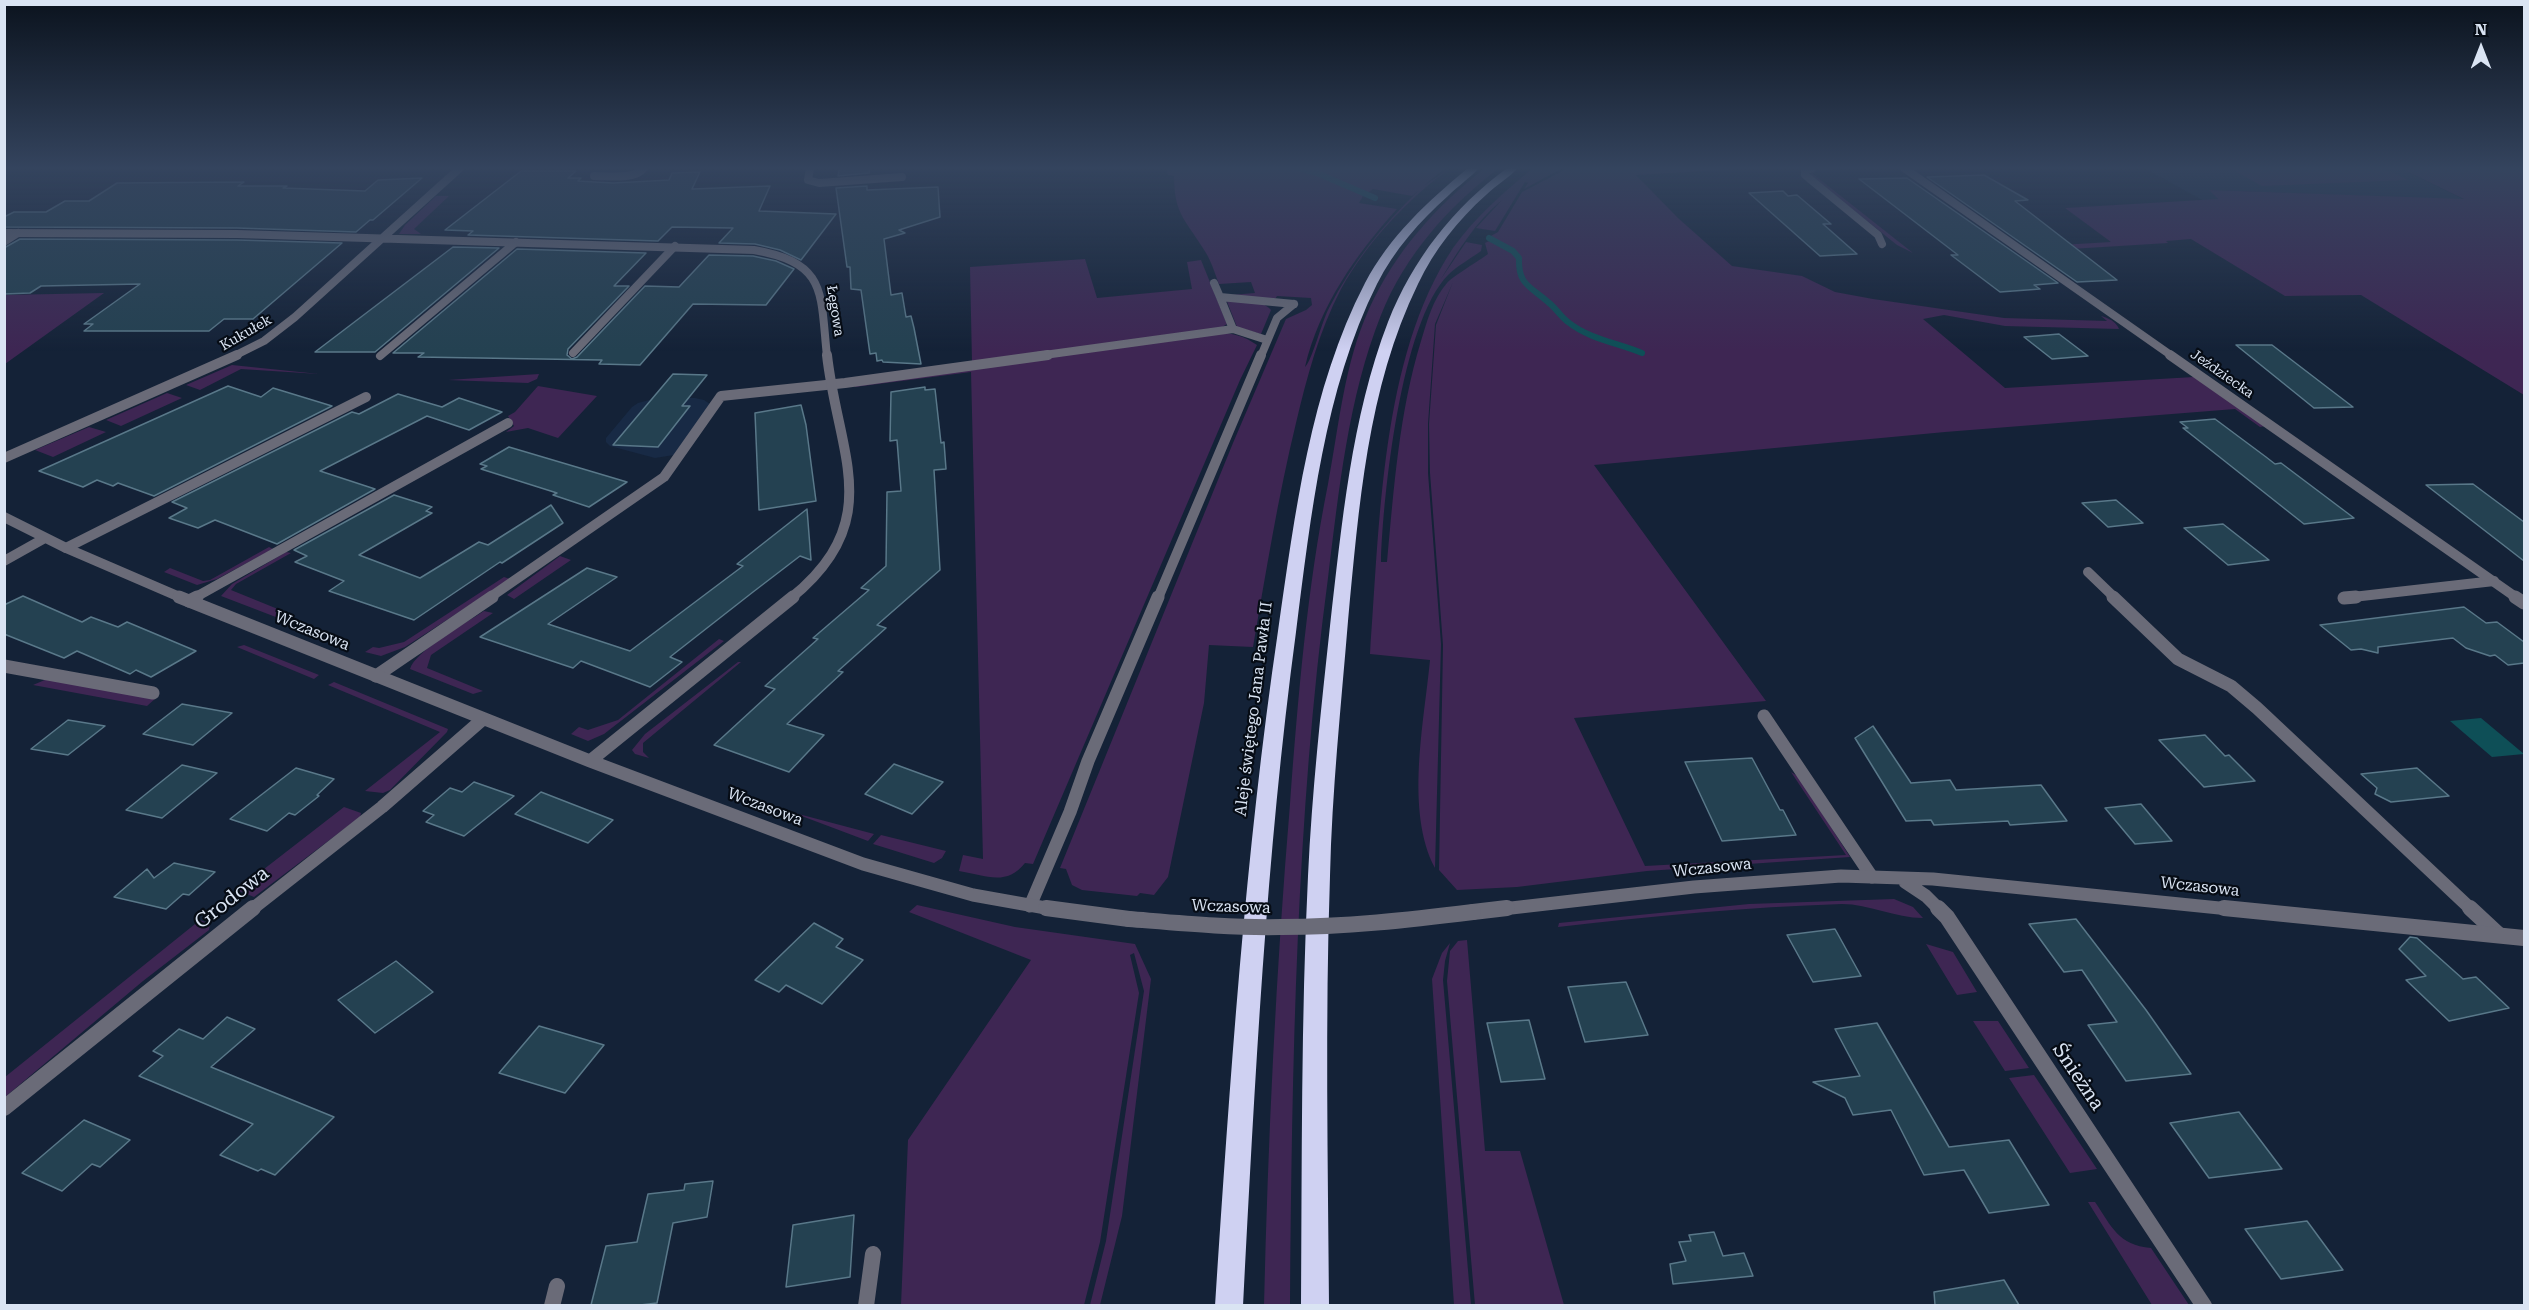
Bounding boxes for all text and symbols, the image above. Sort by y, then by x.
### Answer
north arrow [2451,18,2511,78]
text: N [2475,20,2487,39]
street label: Łęgowa [823,284,847,338]
street label: Kukułek [217,312,275,354]
street label: Jeździecka [2187,346,2257,402]
street label: Aleje świętego Jana Pawła II [1231,601,1277,817]
street label: Wczasowa [272,607,352,655]
street label: Wczasowa [725,784,805,830]
street label: Wczasowa [1672,854,1752,882]
street label: Grodowa [190,862,274,934]
street label: Wczasowa [2160,873,2240,901]
street label: Wczasowa [1191,896,1271,918]
street label: Śnieżna [2047,1039,2109,1115]

